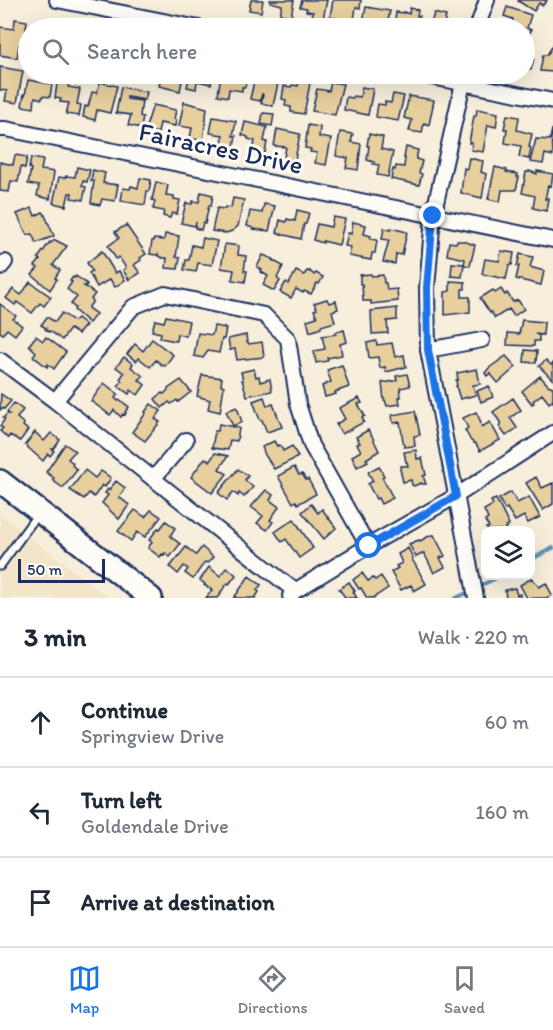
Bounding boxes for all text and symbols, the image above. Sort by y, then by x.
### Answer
search box [18,18,535,84]
icon: search [39,35,72,68]
text: Search here [87,38,197,65]
street label: Fairacres Drive [136,115,306,181]
route end [419,202,445,228]
map controls [481,526,535,580]
button: layers [481,526,535,580]
route start [355,532,381,558]
scale bar [18,556,105,584]
text: 50 m [27,560,62,579]
text: 3 min [24,621,86,653]
text: Walk · 220 m [418,625,529,649]
text: Continue [81,697,168,724]
icon: ahead [24,706,57,739]
text: 60 m [485,710,529,734]
text: Springview Drive [81,724,224,748]
text: Turn left [81,787,162,814]
icon: left [24,796,57,829]
text: 160 m [476,800,529,824]
text: Goldendale Drive [81,814,229,838]
icon: arrive [24,886,57,919]
text: Arrive at destination [81,889,275,916]
tab: Map [68,962,101,1017]
tab: Directions [237,962,308,1017]
tab: Saved [444,962,485,1017]

